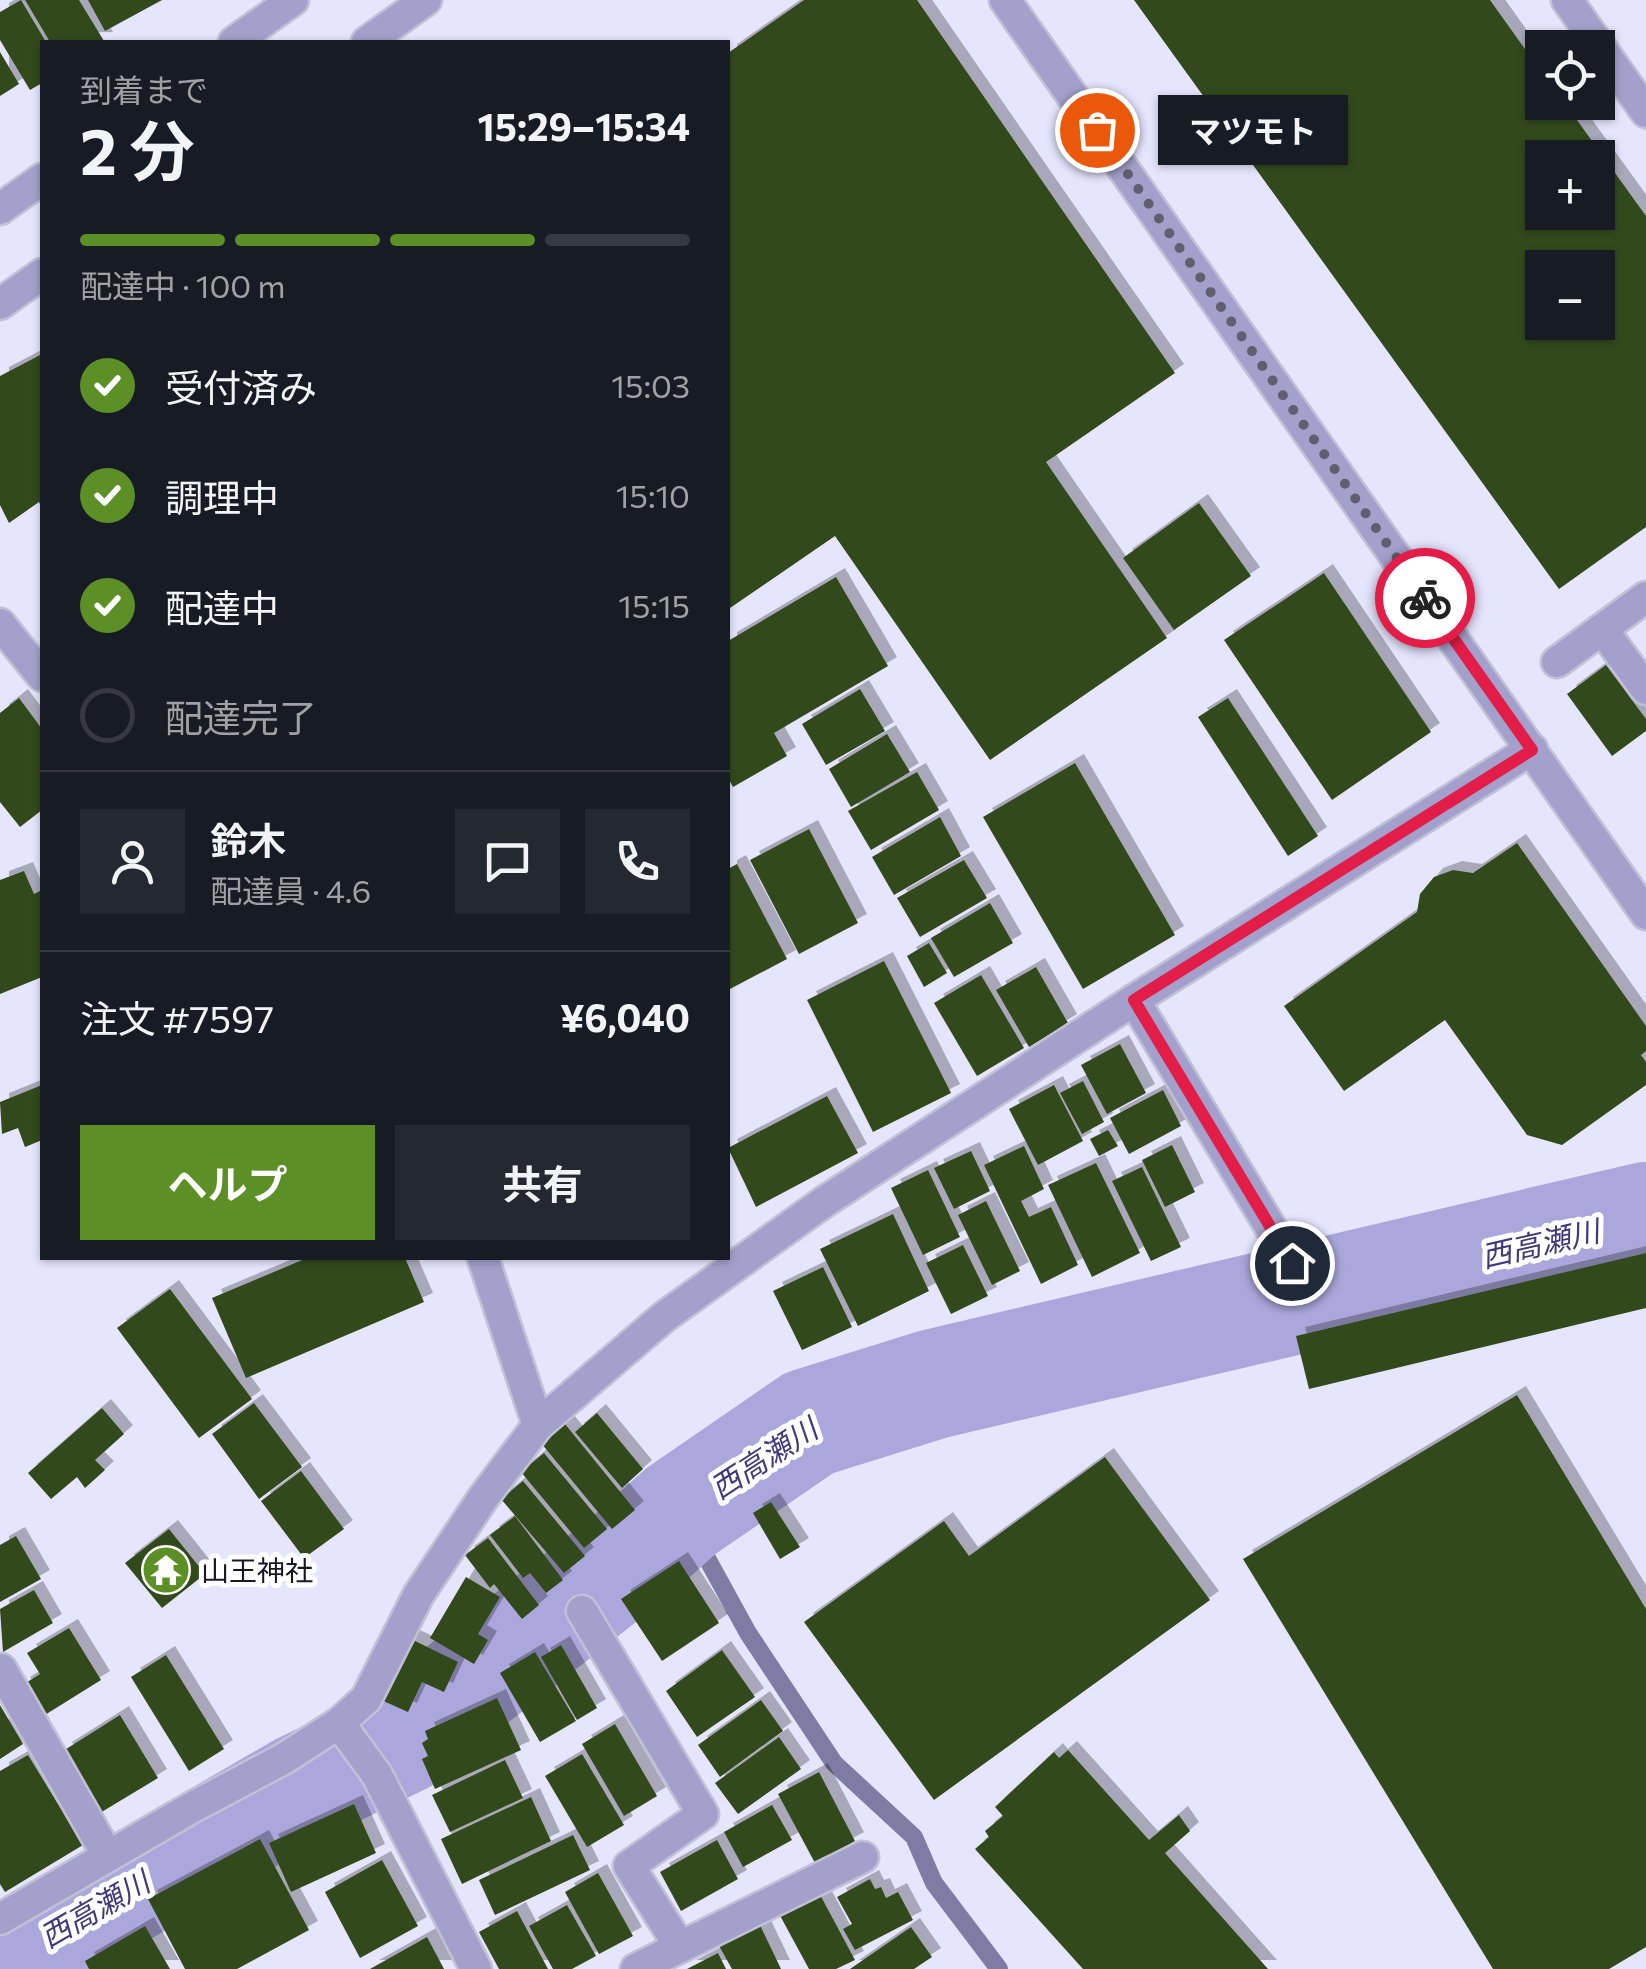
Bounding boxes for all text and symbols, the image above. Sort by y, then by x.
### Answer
map controls [1525,30,1615,340]
button: locate [1525,30,1615,120]
text: 到着まで [80,69,208,109]
pin [1055,88,1140,173]
callout: マツモト [1157,95,1347,165]
text: 15:29–15:34 [478,102,690,149]
icon: bag [1070,103,1125,158]
text: 2 分 [80,109,194,188]
text: マツモト [1189,110,1317,150]
button: + [1525,140,1615,230]
button: − [1525,250,1615,340]
text: 配達中 · 100 m [80,265,285,305]
icon: check [80,358,135,413]
text: 受付済み [165,363,317,410]
text: 15:03 [611,365,690,405]
icon: check [80,468,135,523]
text: 調理中 [165,473,279,520]
text: 15:10 [616,475,690,515]
courier [1375,548,1475,648]
icon: bike [1398,571,1453,626]
icon: check [80,578,135,633]
text: 配達中 [165,583,279,630]
text: 15:15 [618,585,690,625]
text: 配達完了 [165,693,317,740]
button: person [80,809,185,914]
button: chat [455,809,560,914]
button: phone [585,809,690,914]
text: 鈴木 [210,816,286,863]
text: 配達員 · 4.6 [210,870,371,910]
text: ¥6,040 [560,993,690,1040]
text: 注文 #7597 [80,994,274,1041]
button: ヘルプ [80,1125,375,1240]
button: 共有 [395,1125,690,1240]
water label: 西高瀬川 [1477,1210,1606,1274]
pin [1250,1221,1335,1306]
icon: home [1265,1236,1320,1291]
water label: 西高瀬川 [703,1407,826,1505]
temple icon: 山王神社 [140,1544,192,1596]
place label: 山王神社 [201,1553,313,1587]
water label: 西高瀬川 [33,1860,158,1954]

